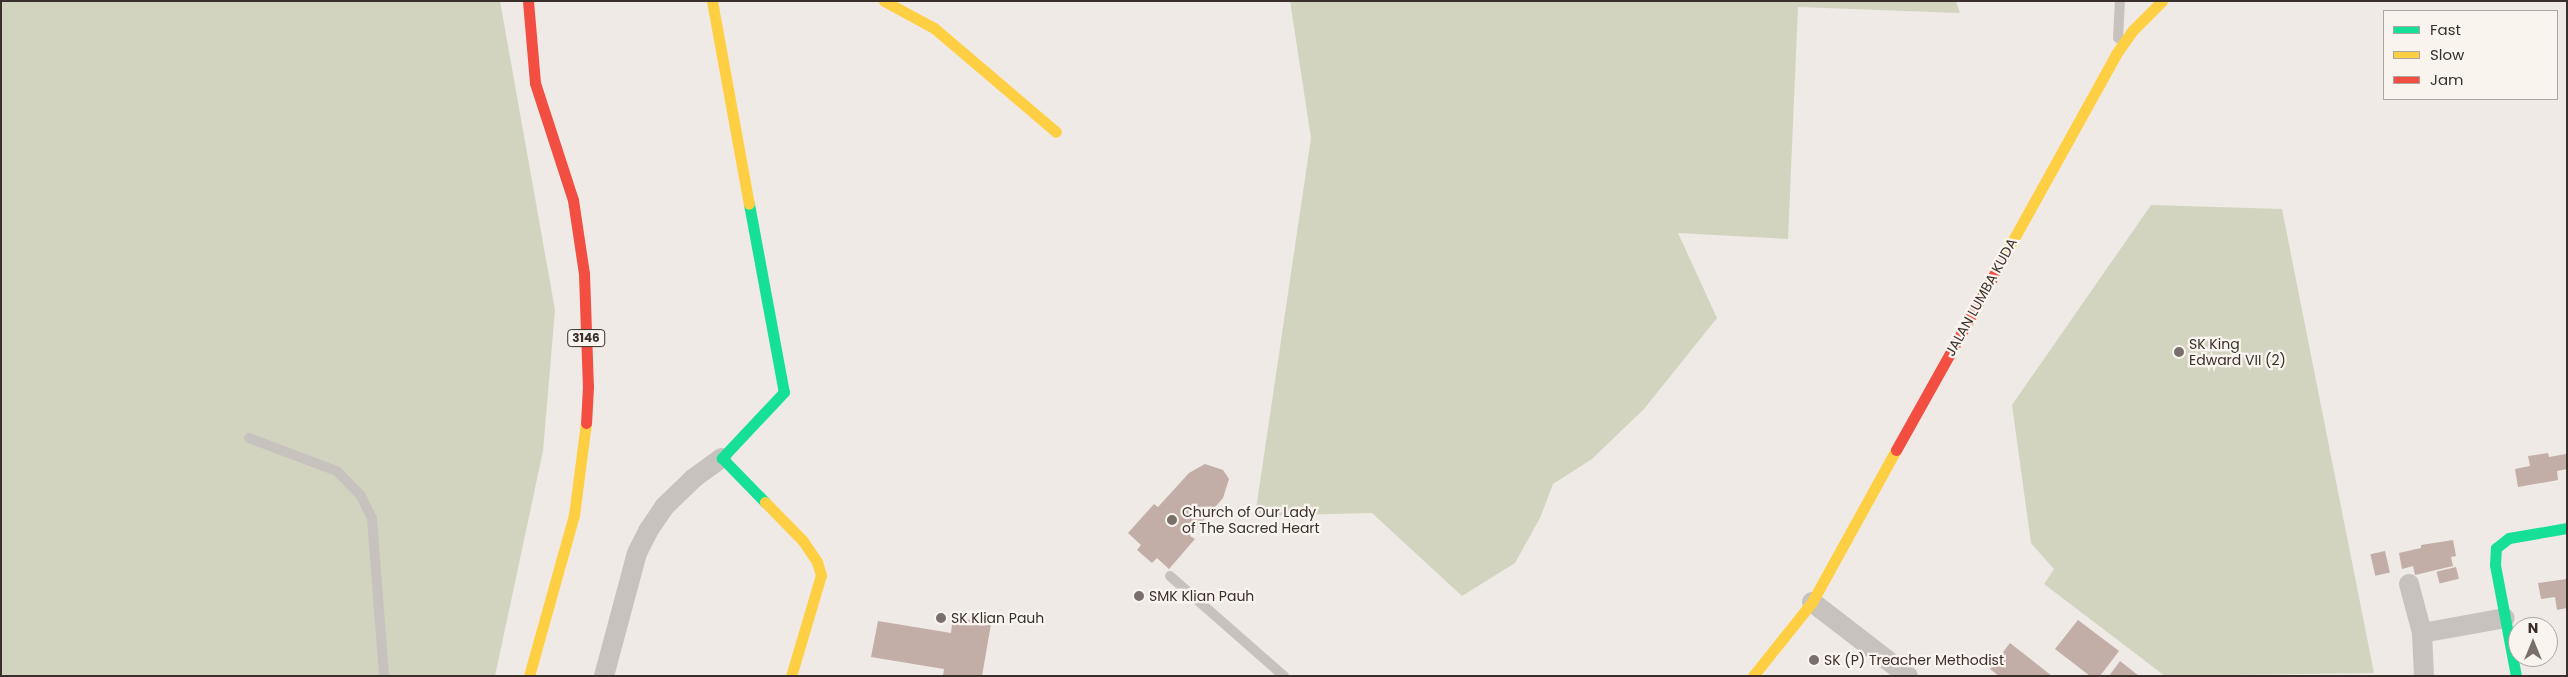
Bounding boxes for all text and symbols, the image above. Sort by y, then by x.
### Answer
legend [2383,10,2558,100]
text: Fast [2430,19,2461,40]
text: Slow [2430,44,2464,65]
text: Jam [2430,69,2464,90]
street label: JALAN LUMBA KUDA [1942,235,2020,359]
road number: 3146 [566,328,606,348]
place label: SK King Edward VII (2) [2189,336,2286,368]
marker: SK King Edward VII (2) [2173,346,2185,358]
place label: Church of Our Lady of The Sacred Heart [1182,504,1320,536]
marker: Church of Our Lady of The Sacred Heart [1166,514,1178,526]
place label: SMK Klian Pauh [1149,588,1254,604]
marker: SMK Klian Pauh [1133,590,1145,602]
place label: SK Klian Pauh [951,610,1044,626]
marker: SK Klian Pauh [935,612,947,624]
north arrow [2508,617,2558,667]
text: N [2528,618,2538,638]
place label: SK (P) Treacher Methodist [1824,652,2004,668]
marker: SK (P) Treacher Methodist [1808,654,1820,666]

